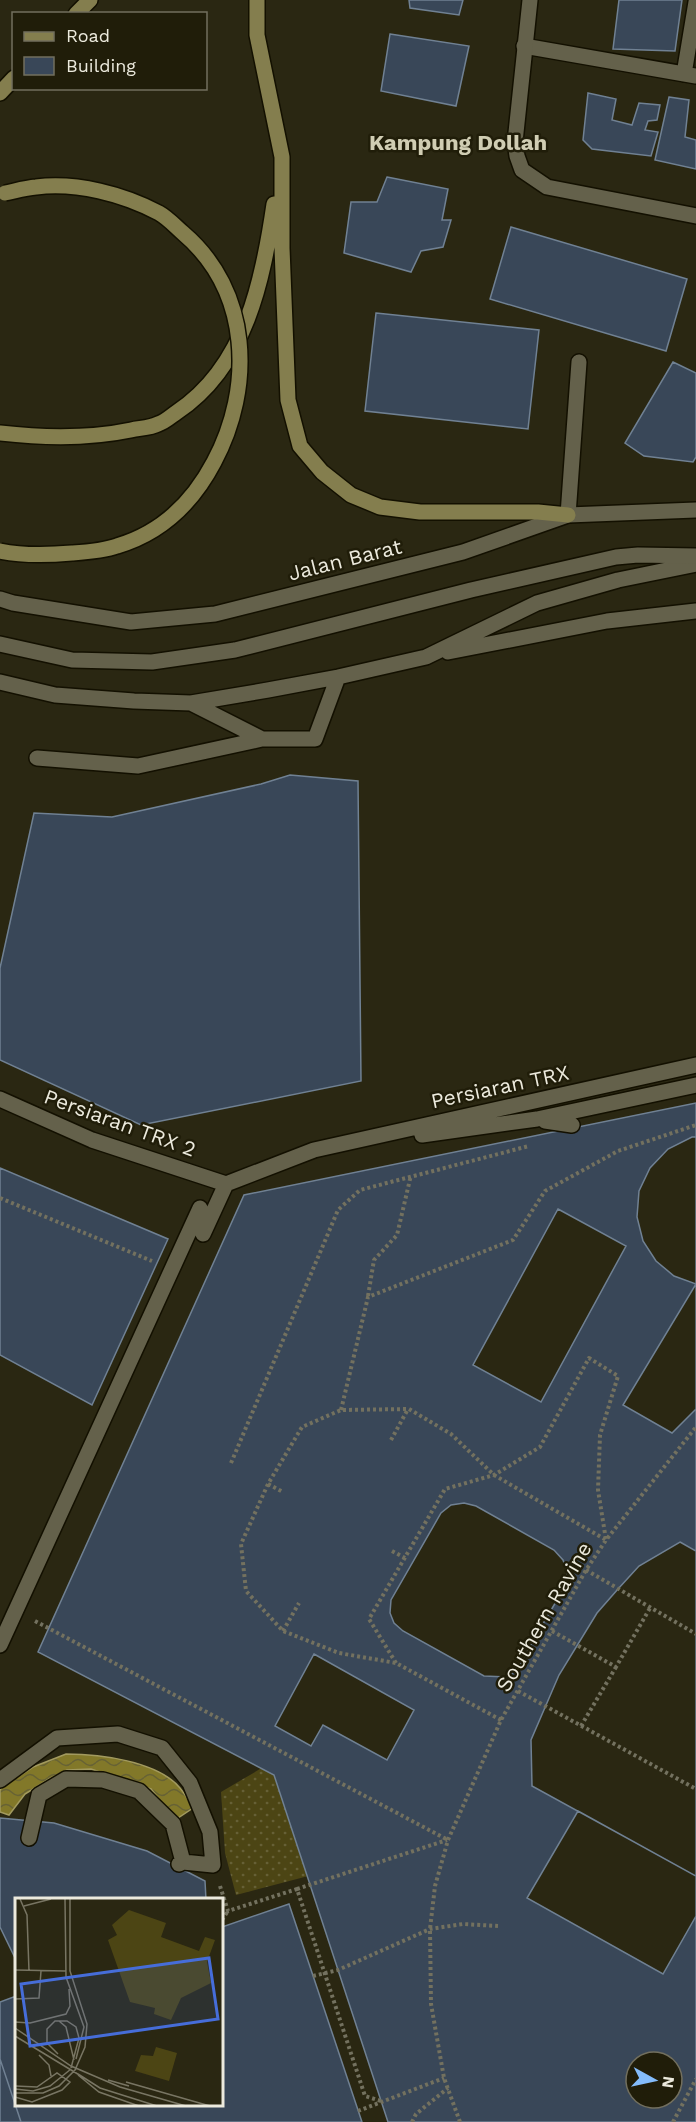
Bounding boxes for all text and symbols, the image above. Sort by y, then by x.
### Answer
legend [12,12,207,90]
text: Road [66,25,110,46]
text: Building [66,55,136,76]
district label: Kampung Dollah [369,130,547,155]
street label: Jalan Barat [286,533,404,586]
street label: Persiaran TRX [429,1060,571,1113]
street label: Persiaran TRX 2 [41,1083,199,1162]
street label: Southern Ravine [491,1537,597,1696]
inset map [15,1898,224,2107]
north arrow [624,2050,684,2110]
text: N [658,2075,679,2089]

